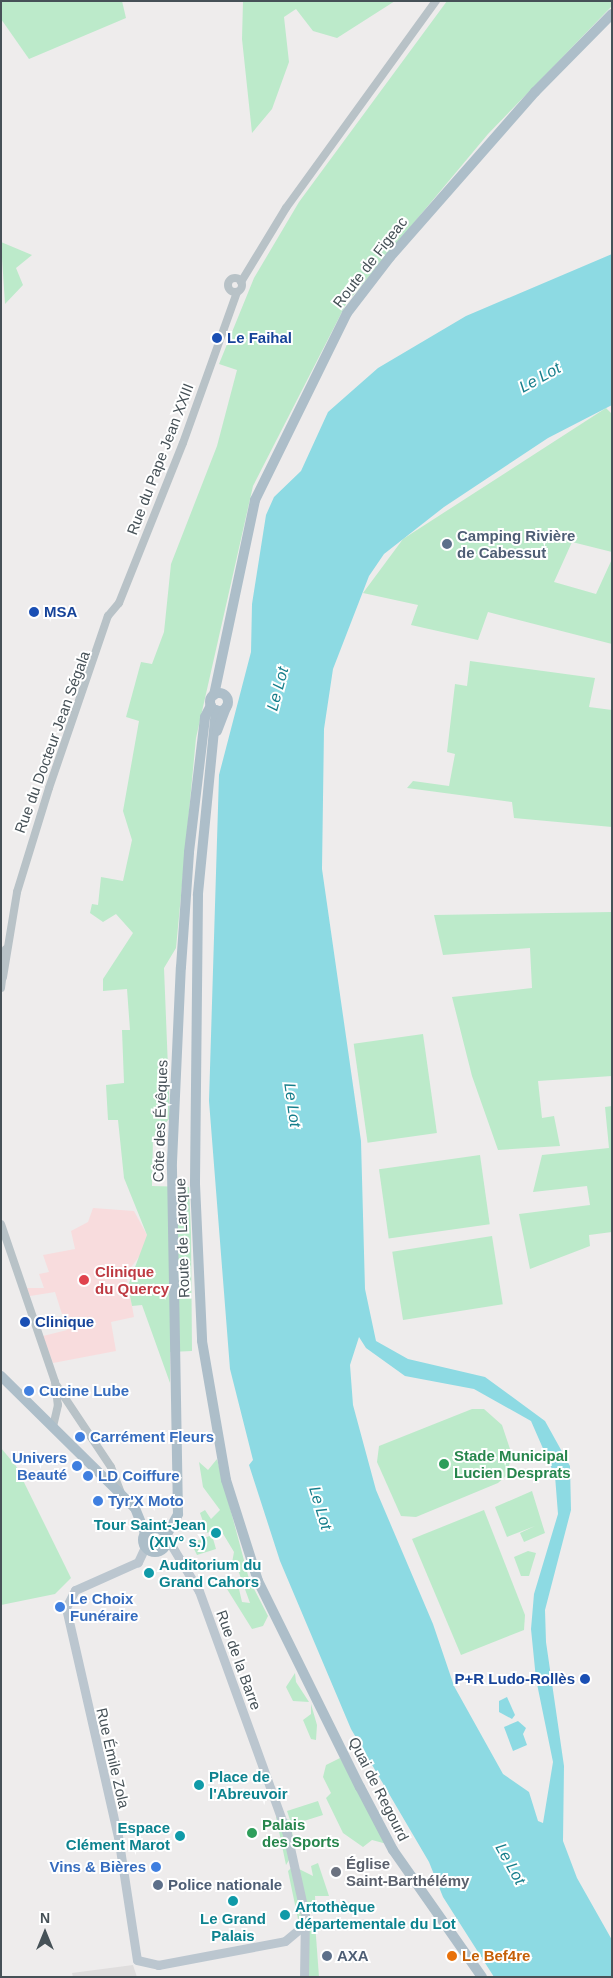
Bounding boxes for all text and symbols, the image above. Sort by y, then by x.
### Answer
street label: Route de Figeac [329,213,411,311]
place label: Le Faihal [227,329,292,347]
marker: Le Faihal [211,332,223,344]
water label: Le Lot [516,359,564,397]
street label: Rue du Pape Jean XXIII [123,381,197,537]
place label: Camping Rivière de Cabessut [457,526,575,561]
marker: Camping Rivière de Cabessut [441,538,453,550]
place label: MSA [44,603,77,621]
marker: MSA [28,606,40,618]
street label: Rue du Docteur Jean Ségala [11,648,93,836]
water label: Le Lot [263,665,293,713]
street label: Côte des Évêques [149,1059,171,1183]
water label: Le Lot [279,1082,305,1128]
street label: Route de Laroque [171,1178,193,1298]
place label: Clinique du Quercy [95,1262,169,1297]
marker: Clinique du Quercy [77,1273,91,1287]
place label: Clinique [35,1313,94,1331]
marker: Clinique [19,1316,31,1328]
place label: Cucine Lube [39,1382,129,1400]
marker: Cucine Lube [23,1385,35,1397]
place label: Carrément Fleurs [90,1428,214,1446]
marker: Carrément Fleurs [74,1431,86,1443]
place label: Stade Municipal Lucien Desprats [454,1446,571,1481]
place label: Univers Beauté [12,1448,67,1483]
marker: Stade Municipal Lucien Desprats [438,1458,450,1470]
marker: Univers Beauté [71,1460,83,1472]
place label: LD Coiffure [98,1467,180,1485]
marker: LD Coiffure [82,1470,94,1482]
water label: Le Lot [304,1484,336,1532]
place label: Tyr'X Moto [108,1492,184,1510]
marker: Tyr'X Moto [92,1495,104,1507]
place label: Tour Saint-Jean (XIV° s.) [94,1515,206,1550]
marker: Tour Saint-Jean (XIV° s.) [210,1527,222,1539]
place label: Auditorium du Grand Cahors [159,1555,261,1590]
marker: Auditorium du Grand Cahors [143,1567,155,1579]
place label: Le Choix Funéraire [70,1589,138,1624]
marker: Le Choix Funéraire [54,1601,66,1613]
street label: Rue de la Barre [213,1608,265,1712]
place label: P+R Ludo-Rollès [455,1670,575,1688]
marker: P+R Ludo-Rollès [579,1673,591,1685]
street label: Rue Émile Zola [93,1706,133,1810]
street label: Quai de Regourd [345,1734,413,1844]
place label: Place de l'Abreuvoir [209,1767,288,1802]
marker: Place de l'Abreuvoir [193,1779,205,1791]
place label: Palais des Sports [262,1815,340,1850]
place label: Espace Clément Marot [66,1818,170,1853]
marker: Palais des Sports [246,1827,258,1839]
marker: Espace Clément Marot [174,1830,186,1842]
water label: Le Lot [491,1840,529,1888]
place label: Église Saint-Barthélémy [346,1854,469,1889]
place label: Vins & Bières [50,1858,146,1876]
marker: Vins & Bières [150,1861,162,1873]
marker: Église Saint-Barthélémy [330,1866,342,1878]
place label: Police nationale [168,1876,282,1894]
marker: Police nationale [152,1879,164,1891]
marker: Le Grand Palais [227,1895,239,1907]
place label: Artothèque départementale du Lot [295,1897,456,1932]
north arrow [20,1908,70,1958]
place label: Le Grand Palais [200,1909,266,1944]
marker: Artothèque départementale du Lot [279,1909,291,1921]
text: N [40,1910,50,1926]
place label: AXA [337,1947,369,1965]
place label: Le Bef4re [462,1947,530,1965]
marker: AXA [321,1950,333,1962]
marker: Le Bef4re [446,1950,458,1962]

